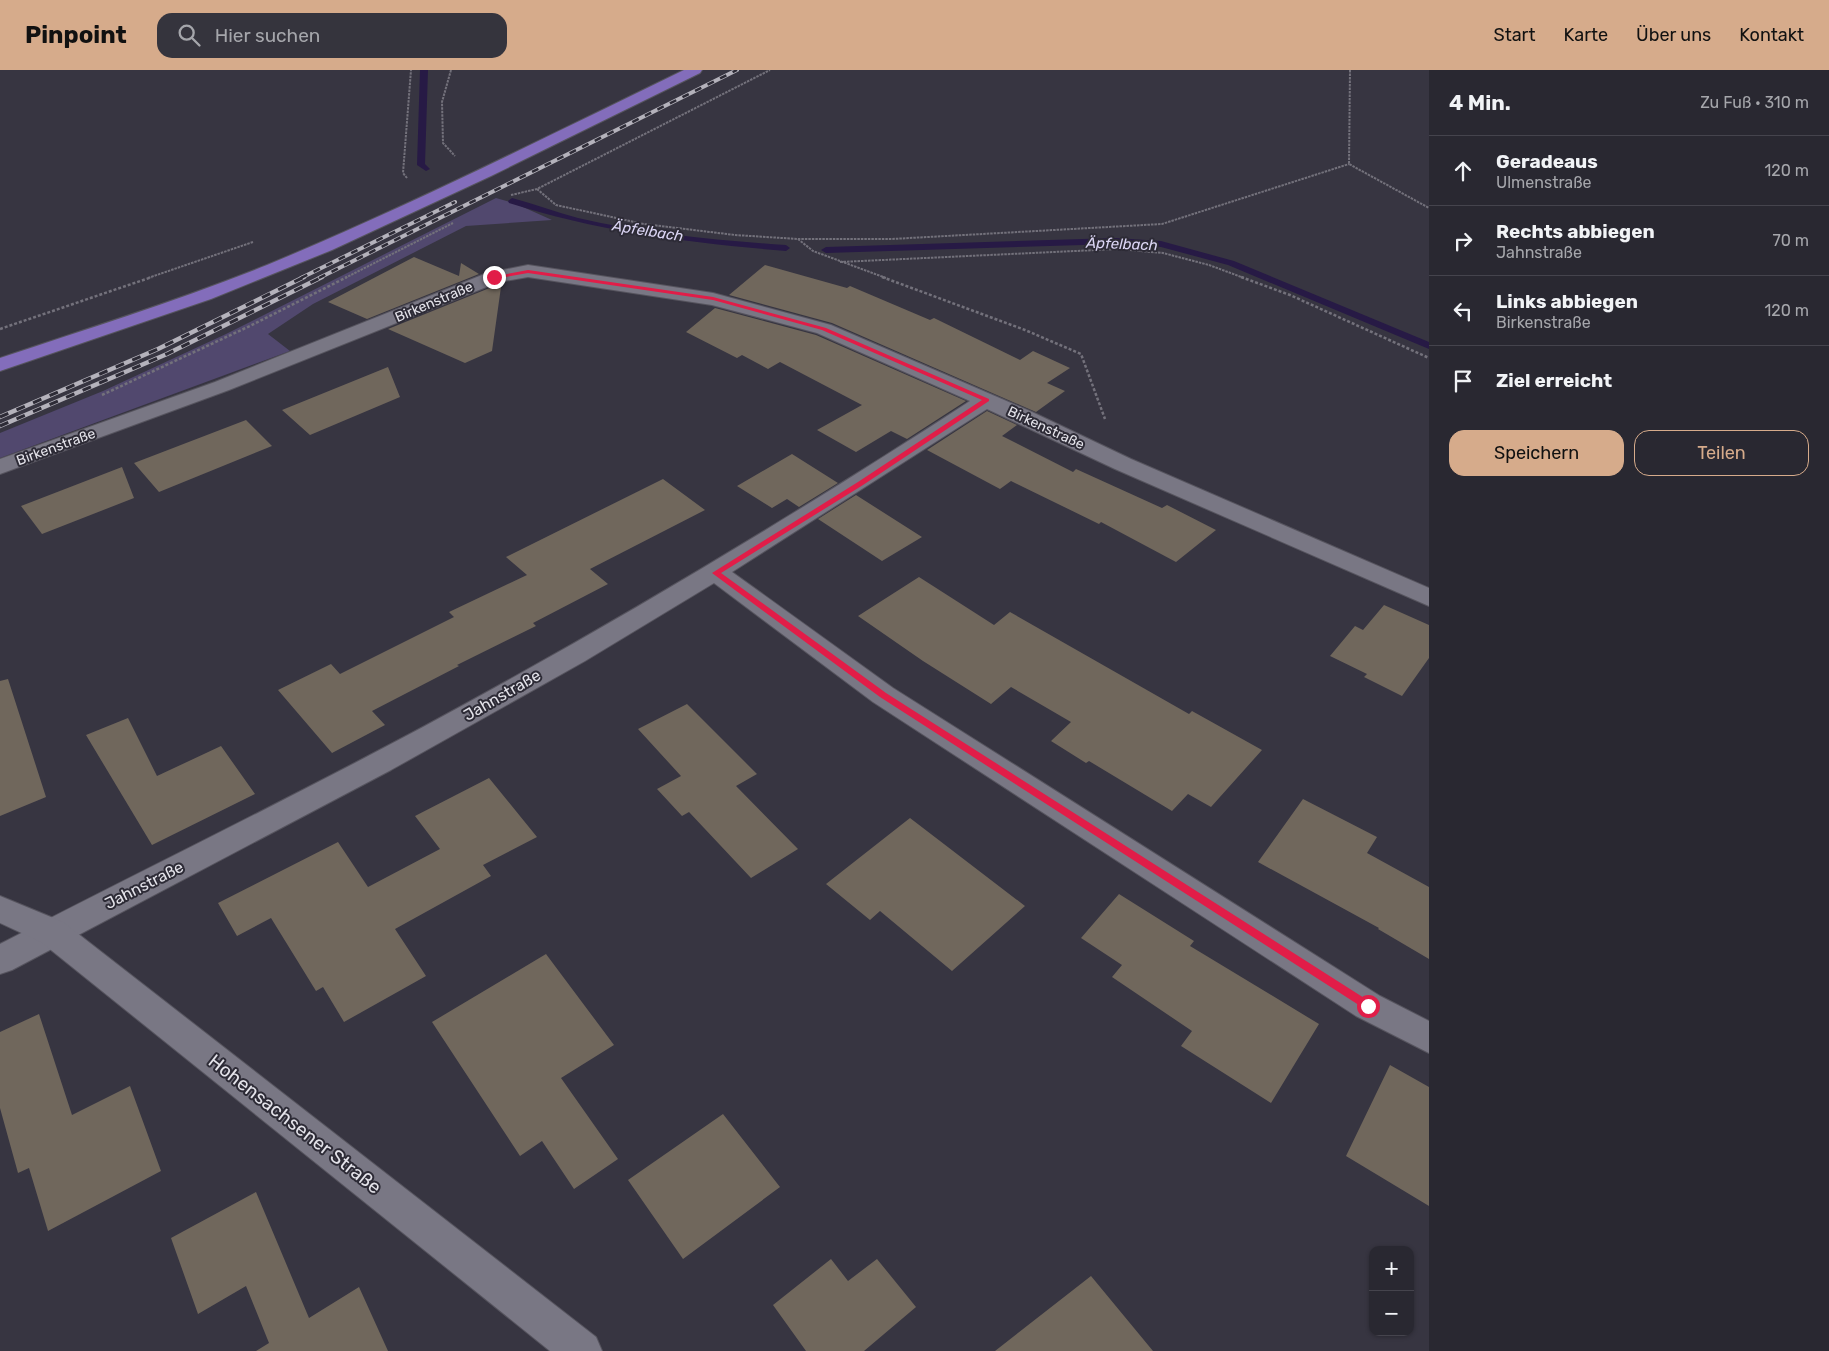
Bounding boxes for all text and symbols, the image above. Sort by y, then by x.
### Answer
search box [157,13,507,58]
text: Pinpoint [25,21,127,49]
icon: search [175,21,203,49]
text: Hier suchen [215,24,320,47]
text: Start [1493,24,1536,46]
text: Karte [1564,24,1608,46]
text: Über uns [1636,24,1711,46]
text: Kontakt [1739,24,1804,46]
text: 4 Min. [1449,90,1511,115]
text: Zu Fuß · 310 m [1700,93,1809,112]
text: Geradeaus [1496,150,1598,173]
icon: ahead [1449,157,1477,185]
text: 120 m [1764,161,1809,180]
text: Ulmenstraße [1496,173,1592,192]
water label: Äpfelbach [610,216,685,245]
text: Rechts abbiegen [1496,220,1655,243]
icon: right [1449,227,1477,255]
text: 70 m [1772,231,1809,250]
water label: Äpfelbach [1085,234,1158,254]
text: Jahnstraße [1496,243,1582,262]
route end [483,266,506,289]
street label: Birkenstraße [393,278,476,326]
text: Links abbiegen [1496,290,1638,313]
icon: left [1449,297,1477,325]
text: 120 m [1764,301,1809,320]
text: Birkenstraße [1496,313,1591,332]
icon: arrive [1449,367,1477,395]
text: Ziel erreicht [1496,369,1612,392]
street label: Birkenstraße [1005,403,1087,453]
street label: Birkenstraße [14,425,98,469]
button: Speichern [1449,430,1624,476]
button: Teilen [1634,430,1809,476]
street label: Jahnstraße [460,665,544,725]
street label: Jahnstraße [101,857,187,913]
route start [1357,995,1380,1018]
street label: Hohensachsener Straße [204,1049,386,1199]
map controls [1369,1246,1414,1336]
button: + [1369,1246,1414,1291]
button: − [1369,1291,1414,1336]

